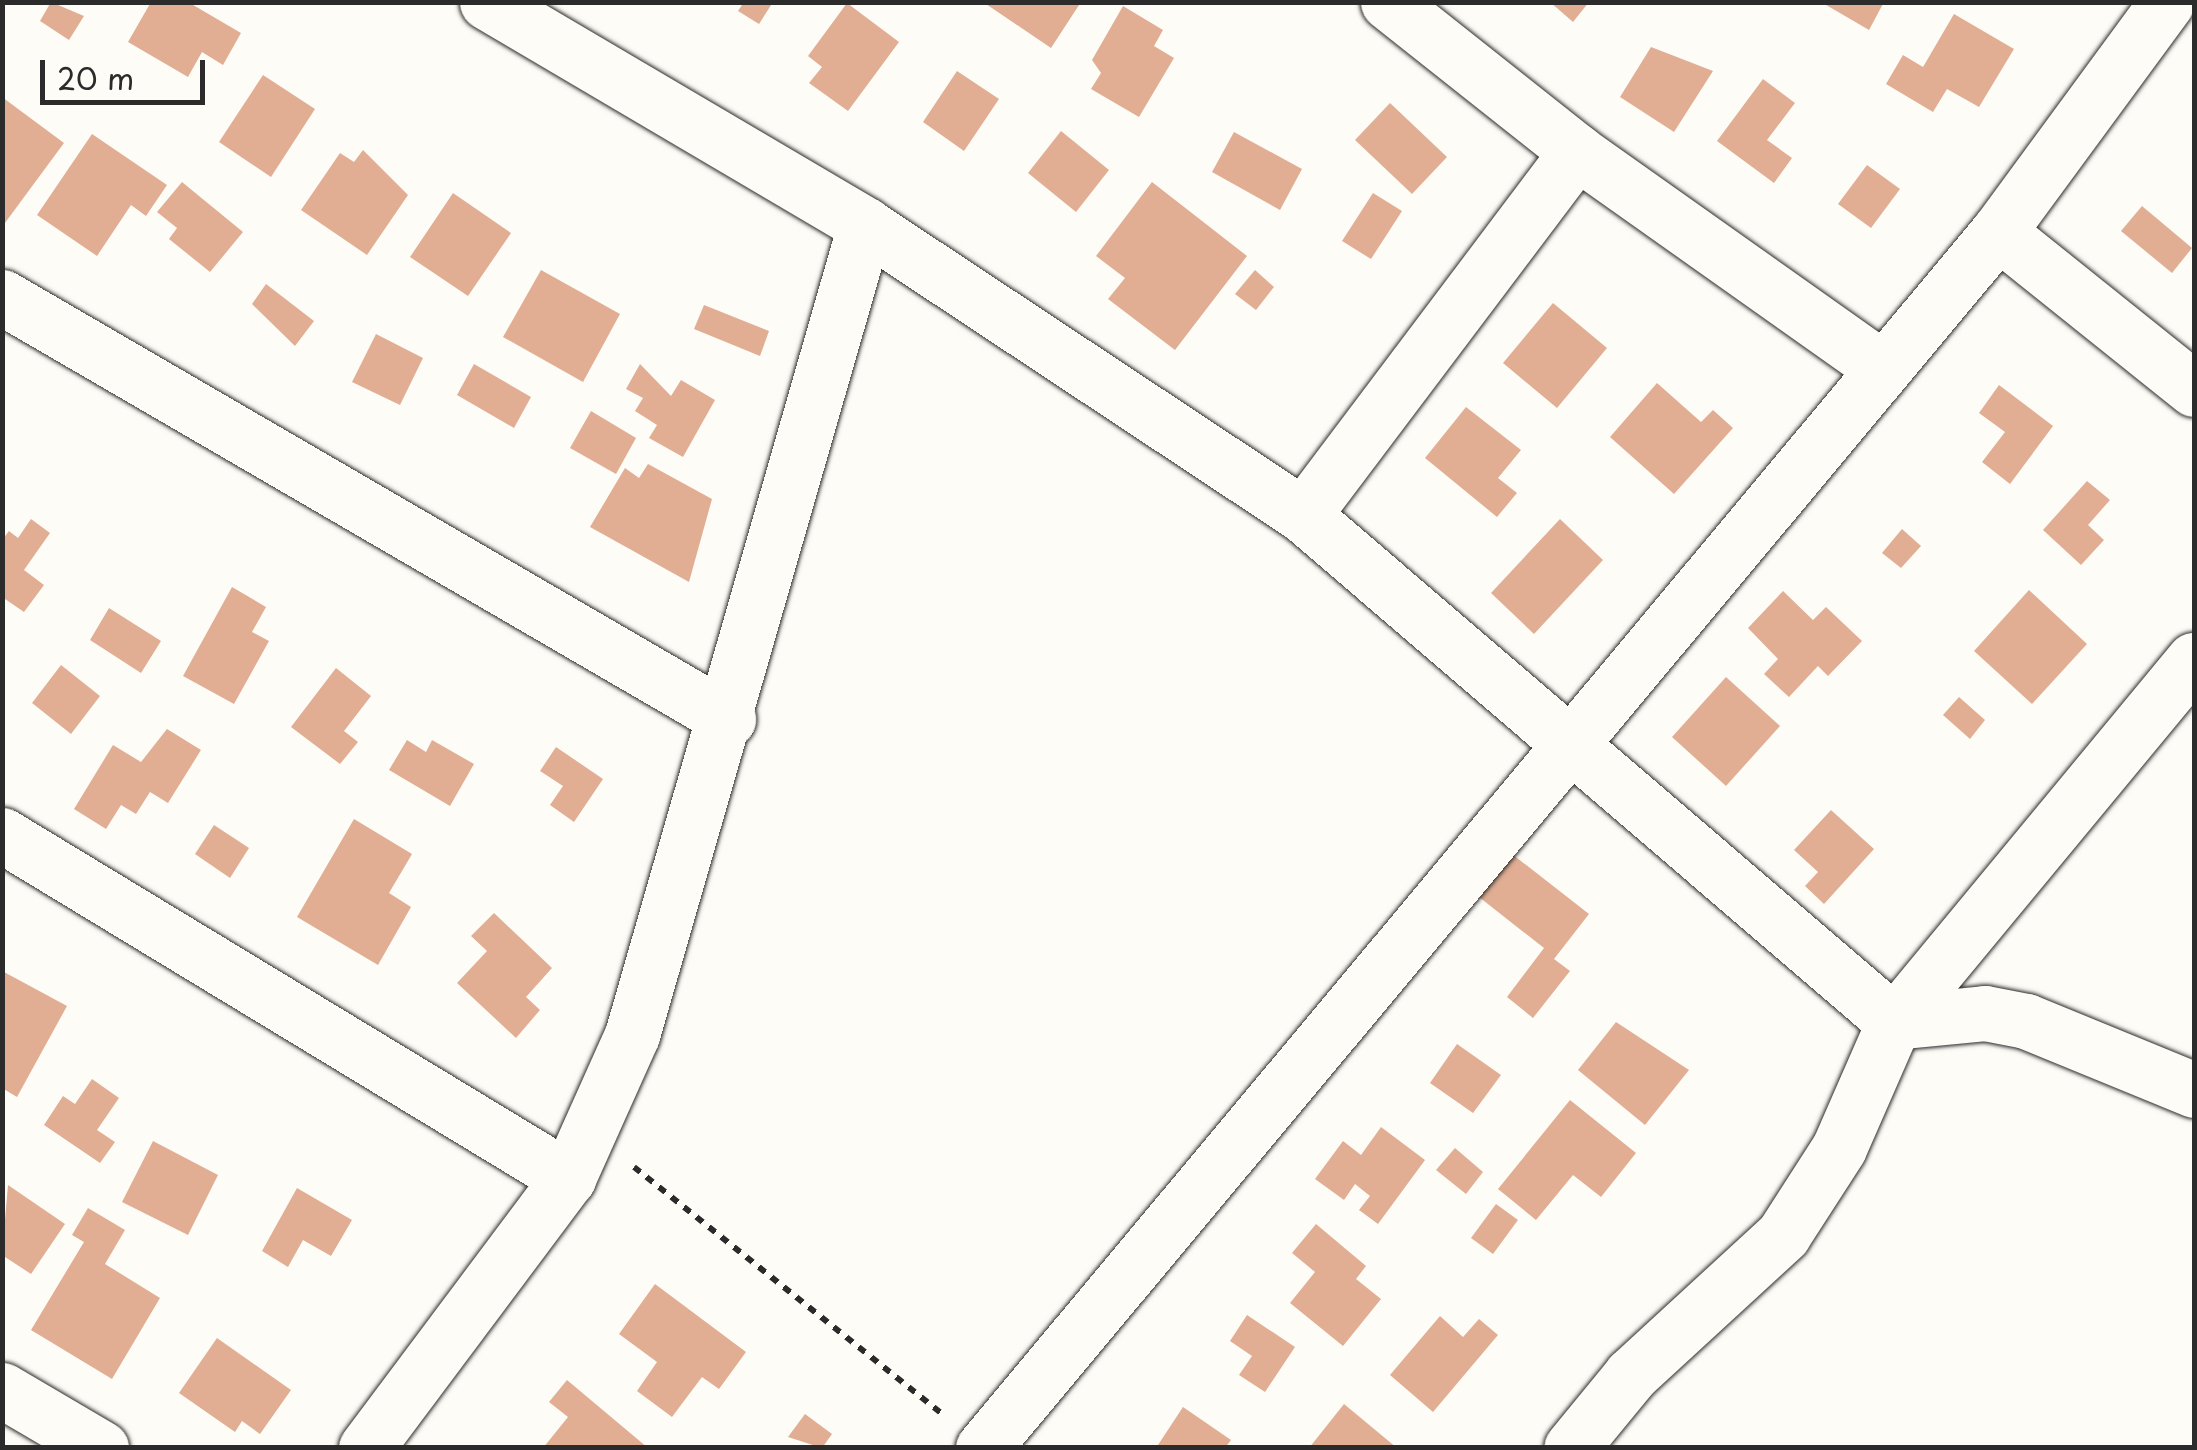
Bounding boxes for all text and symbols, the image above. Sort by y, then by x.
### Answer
scale bar [45,40,210,102]
text: 20 m [57,55,134,100]

